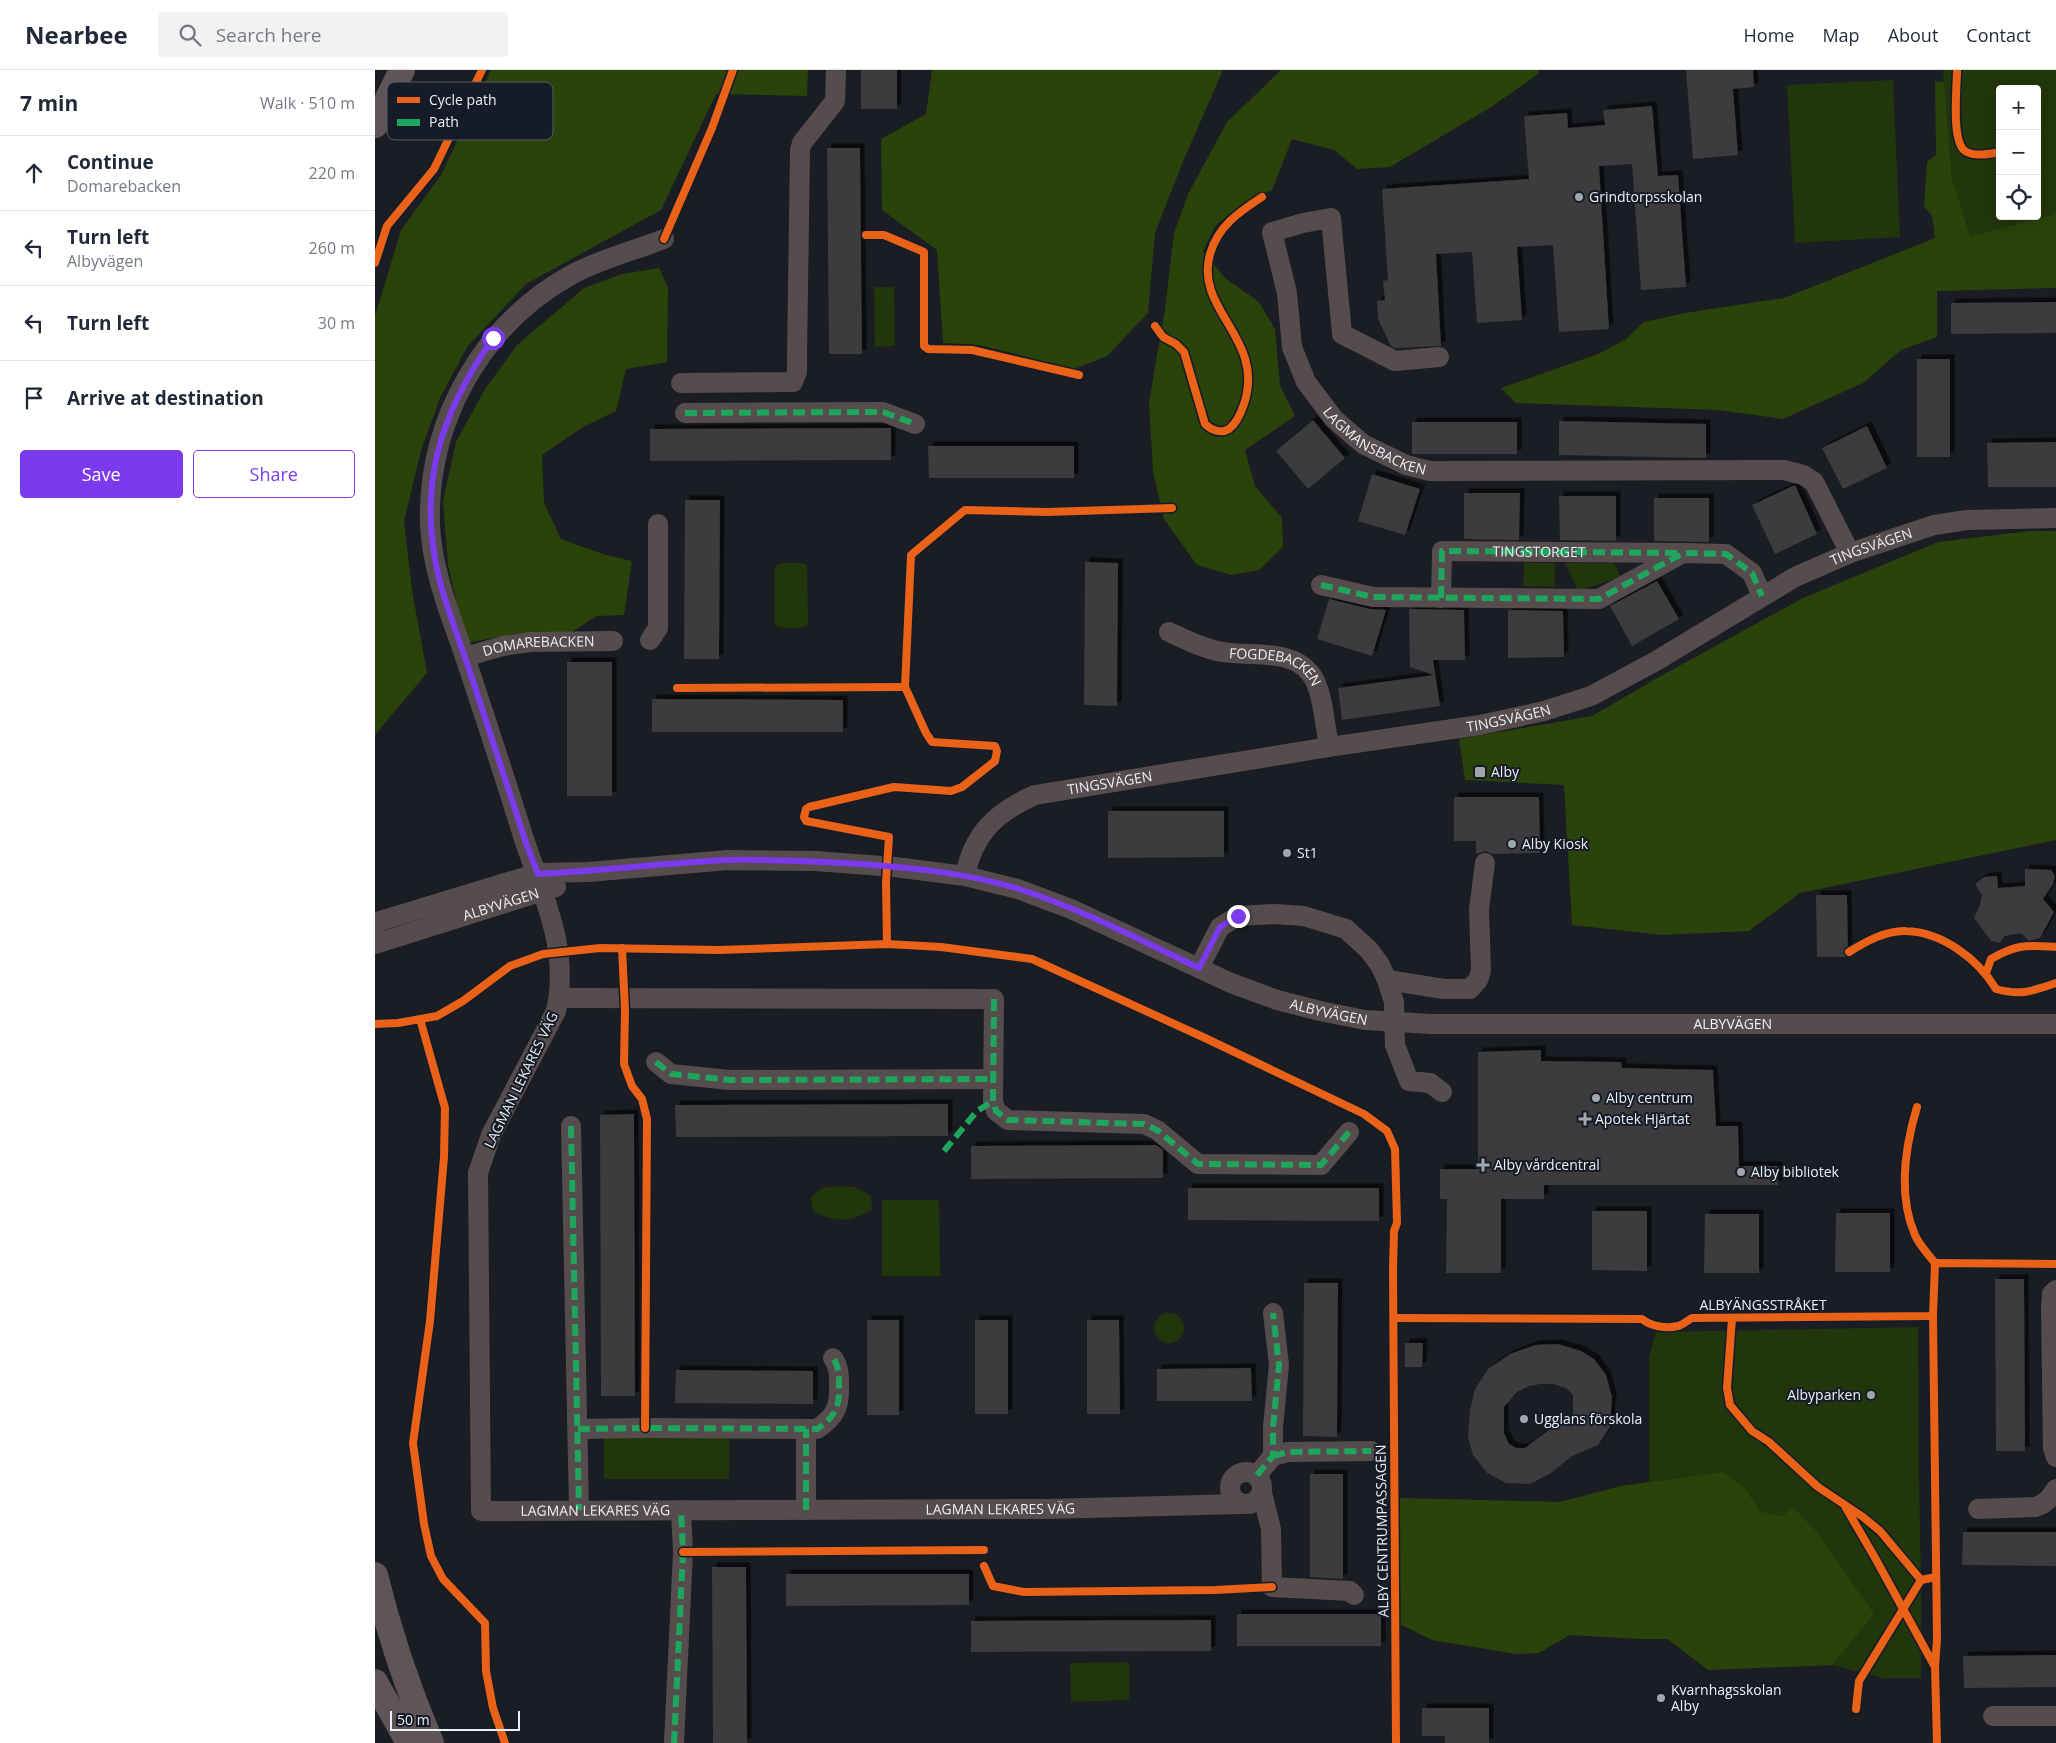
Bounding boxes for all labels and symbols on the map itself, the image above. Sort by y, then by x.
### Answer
legend [387,82,553,140]
text: Cycle path [429,90,497,109]
text: Path [429,112,459,131]
place label: Grindtorpsskolan [1589,187,1702,206]
marker: Grindtorpsskolan [1573,191,1585,203]
route start [482,327,505,350]
street label: LAGMANSBACKEN [1319,403,1428,479]
street label: TINGSVÄGEN [1827,523,1915,570]
street label: TINGSTORGET [1492,541,1586,561]
street label: DOMAREBACKEN [480,631,595,660]
street label: FOGDEBACKEN [1228,643,1326,689]
street label: TINGSVÄGEN [1465,699,1553,736]
place label: Alby [1491,762,1520,781]
marker: Alby [1473,765,1487,779]
street label: TINGSVÄGEN [1066,766,1154,799]
place label: Alby Kiosk [1522,834,1589,853]
marker: Alby Kiosk [1506,838,1518,850]
place label: St1 [1297,843,1318,862]
marker: St1 [1281,847,1293,859]
street label: ALBYVÄGEN [460,883,541,925]
route end [1227,905,1250,928]
street label: ALBYVÄGEN [1288,994,1369,1029]
street label: LAGMAN LEKARES VÄG [479,1008,562,1151]
street label: ALBYVÄGEN [1693,1014,1772,1033]
place label: Alby centrum [1606,1088,1693,1107]
marker: Alby centrum [1590,1092,1602,1104]
place label: Apotek Hjärtat [1595,1109,1690,1128]
marker: Apotek Hjärtat [1579,1113,1591,1125]
place label: Alby vårdcentral [1494,1155,1600,1174]
marker: Alby vårdcentral [1476,1158,1490,1172]
place label: Alby bibliotek [1751,1162,1840,1181]
marker: Alby bibliotek [1735,1166,1747,1178]
street label: ALBYÄNGSSTRÅKET [1699,1295,1827,1314]
place label: Albyparken [1787,1385,1861,1404]
marker: Albyparken [1865,1389,1877,1401]
place label: Ugglans förskola [1534,1409,1642,1428]
marker: Ugglans förskola [1518,1413,1530,1425]
street label: ALBY CENTRUMPASSAGEN [1370,1444,1393,1618]
street label: LAGMAN LEKARES VÄG [925,1498,1075,1518]
street label: LAGMAN LEKARES VÄG [520,1500,670,1520]
place label: Kvarnhagsskolan Alby [1671,1680,1782,1715]
marker: Kvarnhagsskolan Alby [1655,1692,1667,1704]
scale bar [390,1708,520,1731]

